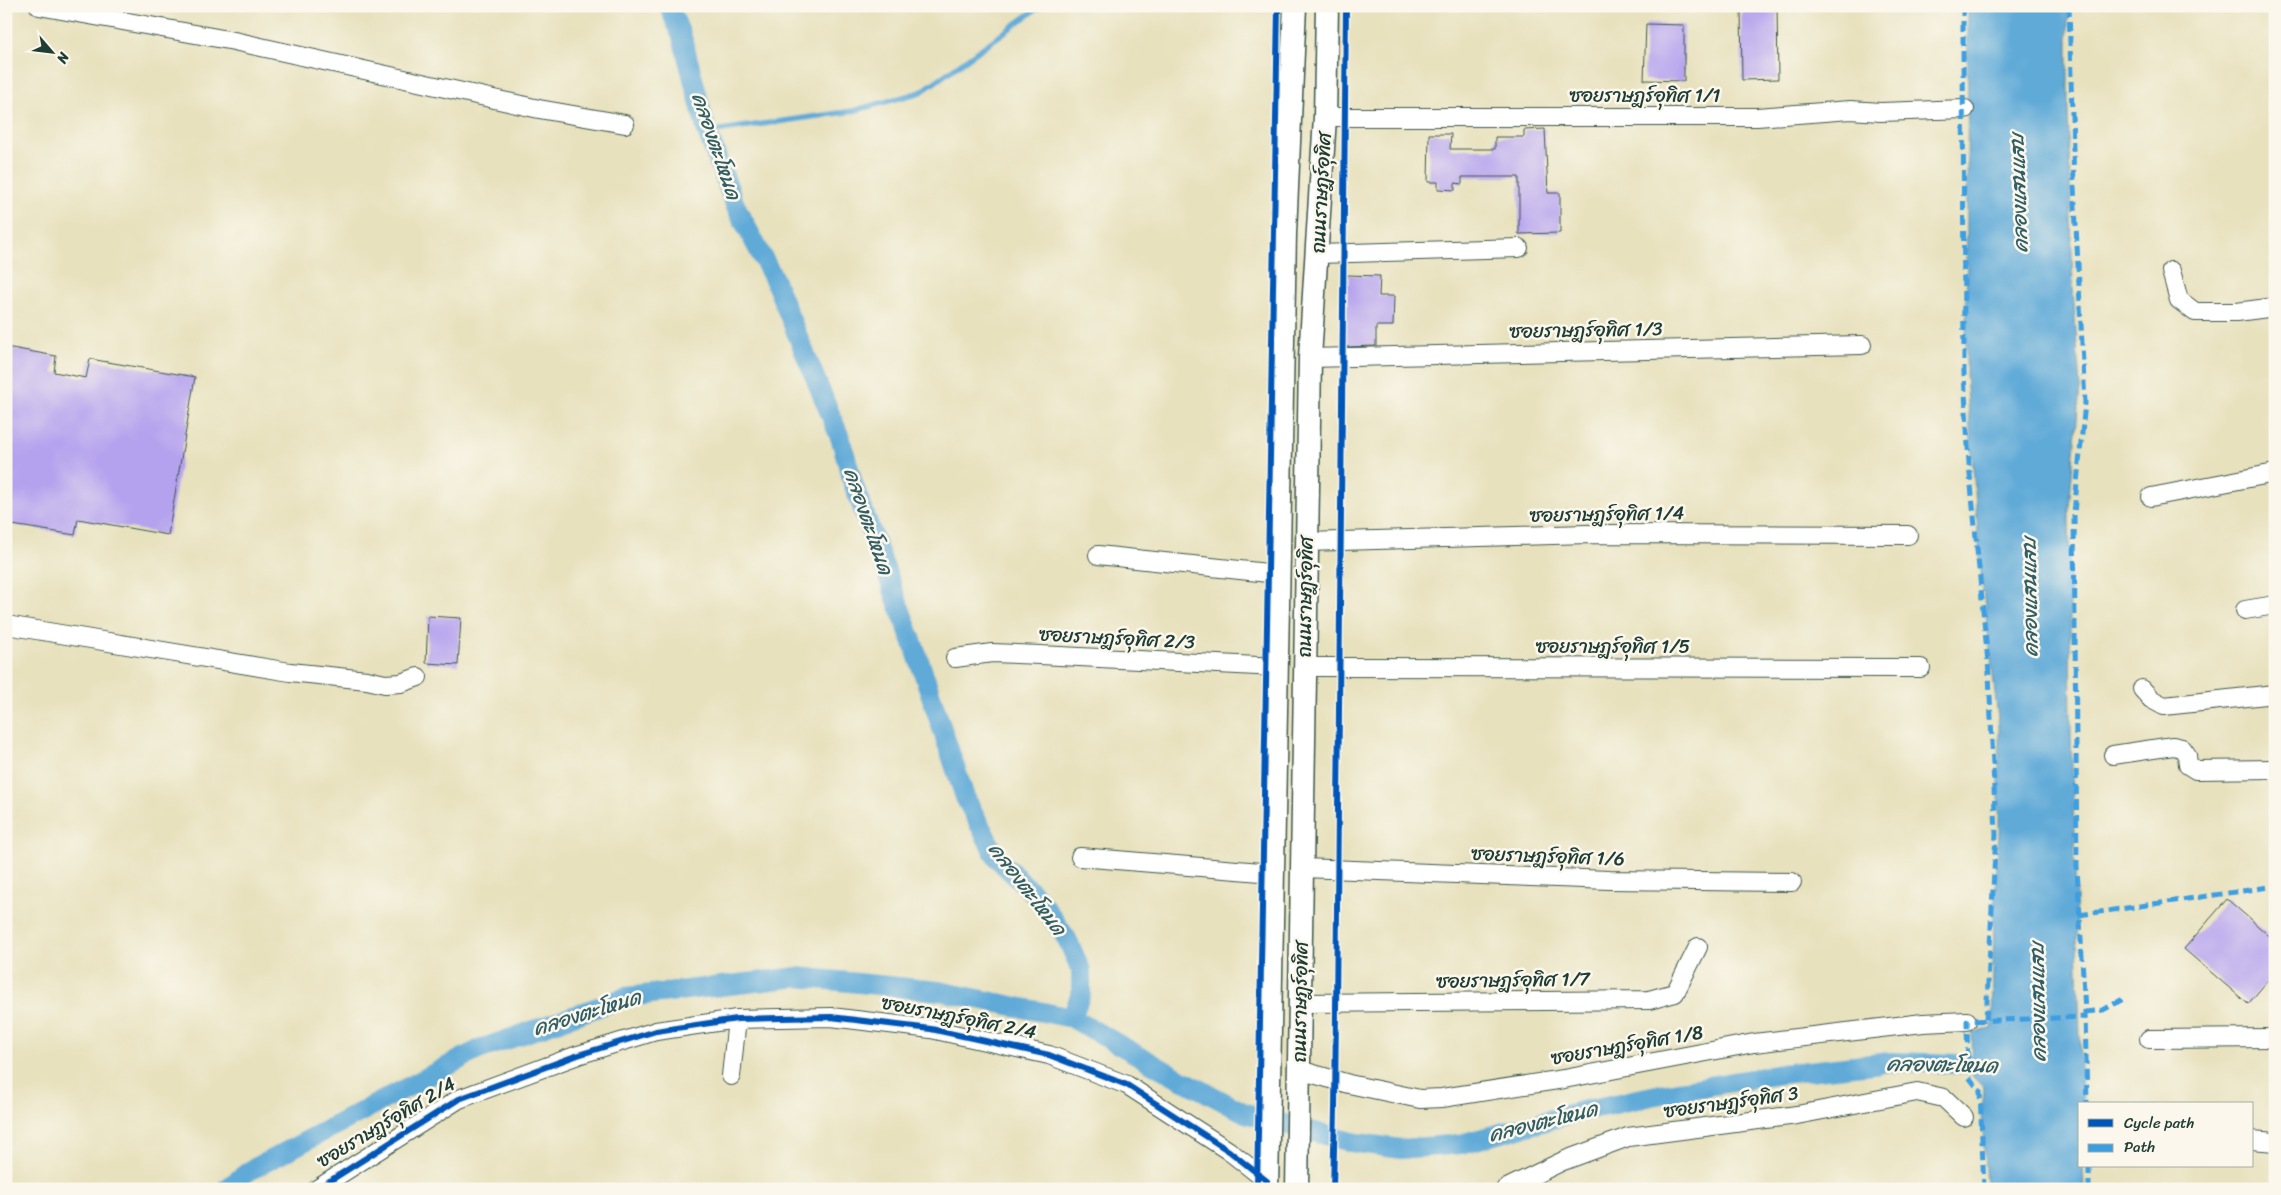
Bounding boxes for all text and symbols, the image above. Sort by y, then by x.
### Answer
north arrow [28,28,78,78]
text: N [50,47,77,68]
street label: ซอยราษฎร์อุทิศ 1/1 [1570,79,1720,112]
water label: คลองตะโหนด [681,88,751,206]
street label: ถนนราษฎร์อุทิศ [1301,129,1341,254]
water label: คลองแสนแสบ [1999,130,2039,253]
street label: ซอยราษฎร์อุทิศ 1/3 [1509,312,1663,348]
water label: คลองตะโหนด [833,463,903,581]
street label: ซอยราษฎร์อุทิศ 1/4 [1529,496,1685,532]
street label: ถนนราษฎร์อุทิศ [1287,534,1323,658]
water label: คลองแสนแสบ [2011,535,2049,657]
street label: ซอยราษฎร์อุทิศ 2/3 [1038,617,1196,659]
street label: ซอยราษฎร์อุทิศ 1/5 [1536,630,1691,663]
water label: คลองตะโหนด [979,835,1076,945]
street label: ซอยราษฎร์อุทิศ 1/6 [1471,837,1625,875]
street label: ถนนราษฎร์อุทิศ [1282,939,1318,1063]
water label: คลองแสนแสบ [2019,940,2057,1062]
street label: ซอยราษฎร์อุทิศ 1/7 [1436,962,1591,998]
water label: คลองตะโหนด [529,980,647,1046]
street label: ซอยราษฎร์อุทิศ 2/4 [879,986,1040,1048]
street label: ซอยราษฎร์อุทิศ 1/8 [1548,1015,1706,1075]
water label: คลองตะโหนด [1886,1047,2000,1083]
street label: ซอยราษฎร์อุทิศ 2/4 [310,1067,462,1177]
street label: ซอยราษฎร์อุทิศ 3 [1662,1076,1801,1128]
water label: คลองตะโหนด [1485,1091,1603,1152]
legend [2078,1102,2254,1168]
text: Cycle path [2124,1110,2195,1136]
text: Path [2124,1134,2155,1160]

